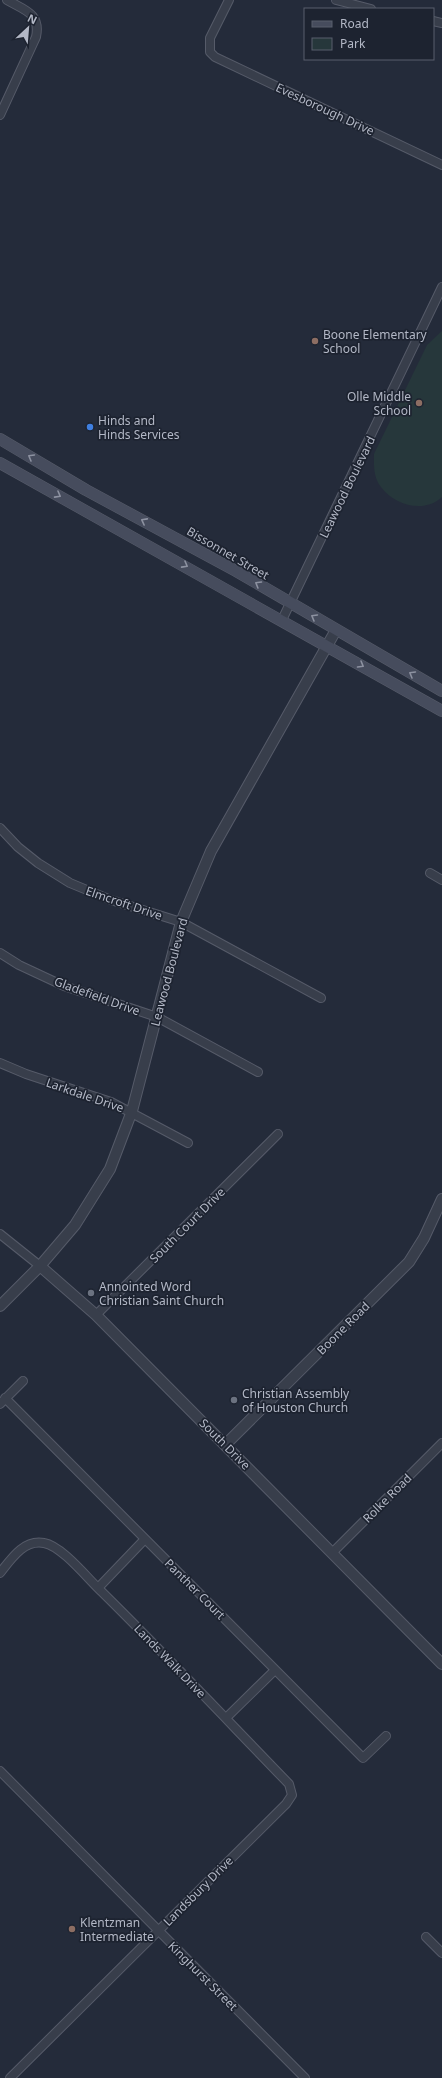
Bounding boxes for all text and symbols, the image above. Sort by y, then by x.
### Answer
north arrow [8,8,48,48]
legend [304,8,434,60]
text: N [25,10,40,27]
text: Road [340,15,369,32]
text: Park [340,35,366,52]
street label: Evesborough Drive [273,79,377,139]
place label: Boone Elementary School [323,326,428,357]
marker: Boone Elementary School [310,336,320,346]
place label: Olle Middle School [347,388,411,419]
marker: Olle Middle School [414,398,424,408]
place label: Hinds and Hinds Services [98,412,180,443]
marker: Hinds and Hinds Services [85,422,95,432]
street label: Leawood Boulevard [315,433,379,541]
one-way arrow [28,455,35,462]
one-way arrow [54,490,61,497]
one-way arrow [141,518,148,526]
street label: Bissonnet Street [184,523,273,584]
one-way arrow [181,561,188,568]
one-way arrow [255,582,262,589]
one-way arrow [311,615,318,622]
one-way arrow [357,660,364,667]
one-way arrow [409,671,417,678]
street label: Elmcroft Drive [83,882,165,924]
street label: Leawood Boulevard [146,916,192,1028]
street label: Gladefield Drive [52,973,142,1019]
street label: Larkdale Drive [44,1074,126,1116]
street label: South Court Drive [145,1183,229,1267]
place label: Annointed Word Christian Saint Church [99,1278,224,1309]
marker: Annointed Word Christian Saint Church [86,1288,96,1298]
street label: Boone Road [313,1298,373,1358]
place label: Christian Assembly of Houston Church [242,1385,350,1416]
marker: Christian Assembly of Houston Church [229,1395,239,1405]
street label: South Drive [196,1415,254,1473]
street label: Rolke Road [359,1470,415,1526]
street label: Panther Court [161,1555,230,1624]
street label: Lands Walk Drive [130,1620,210,1702]
street label: Landsbury Drive [159,1852,237,1930]
place label: Klentzman Intermediate [80,1914,154,1945]
marker: Klentzman Intermediate [67,1924,77,1934]
street label: Kinghurst Street [165,1938,242,2015]

